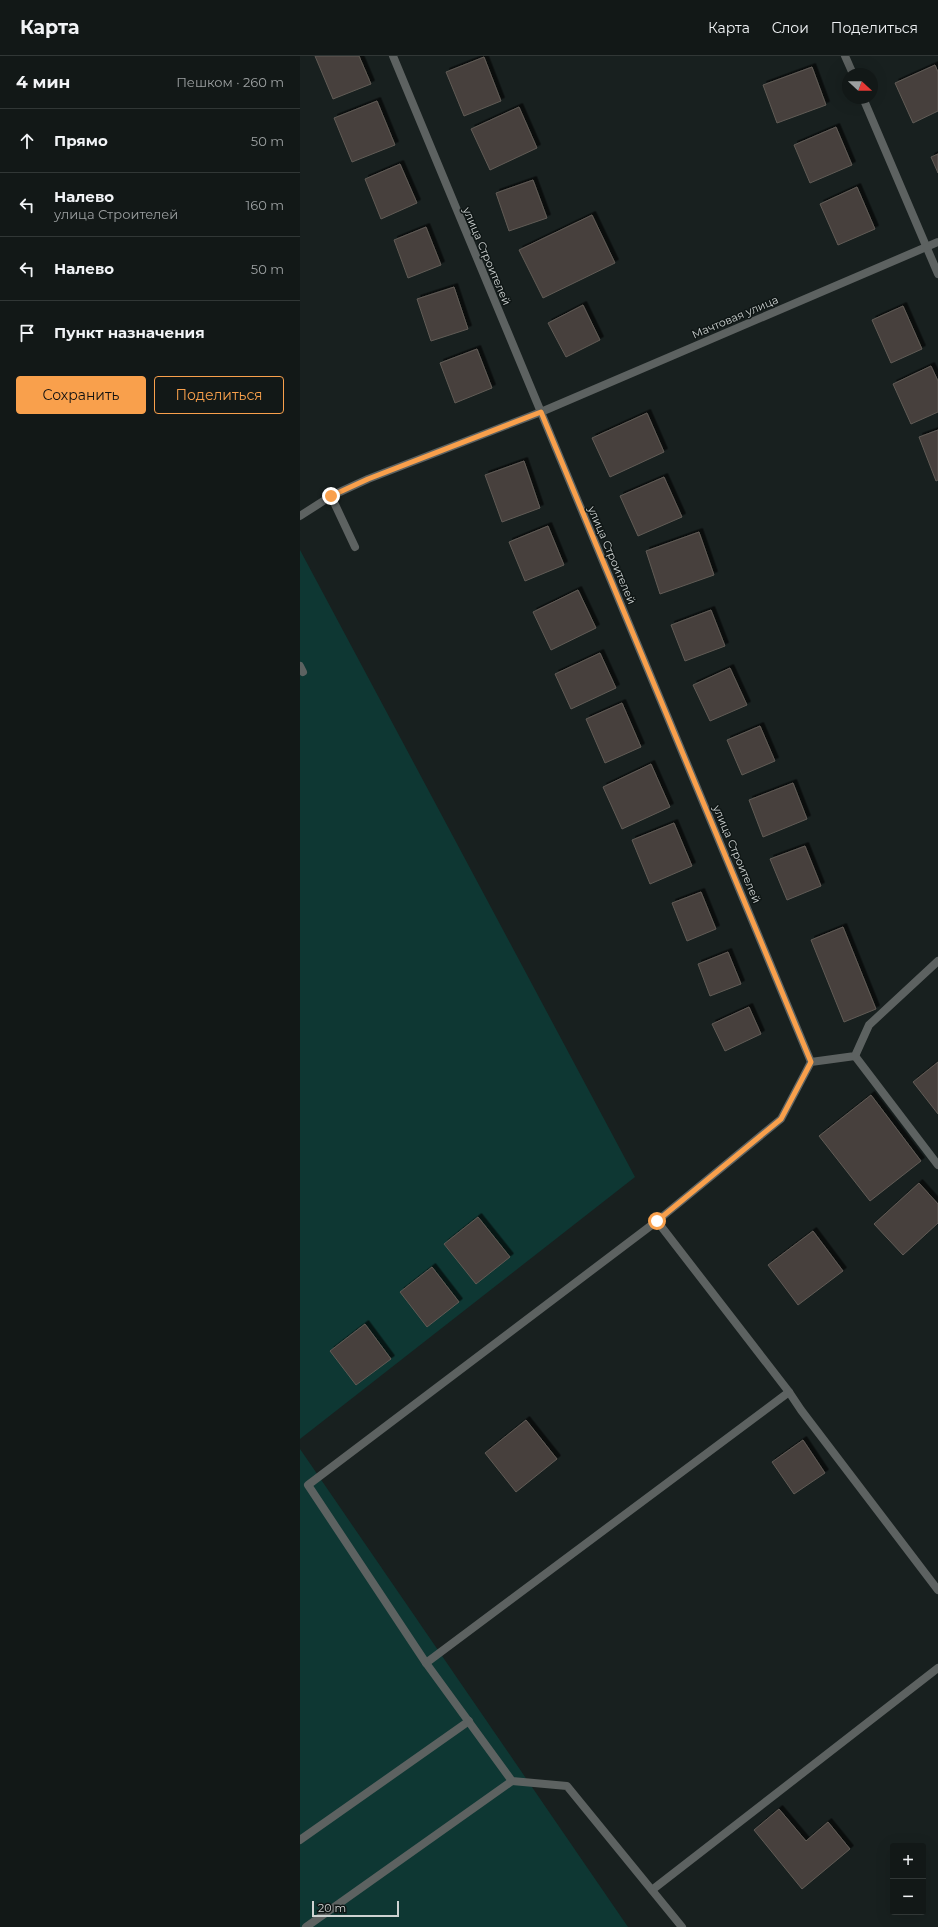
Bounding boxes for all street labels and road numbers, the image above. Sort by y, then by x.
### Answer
street label: улица Строителей [460,204,514,307]
street label: Мачтовая улица [690,292,780,342]
street label: улица Строителей [585,503,639,606]
street label: улица Строителей [710,802,764,905]

